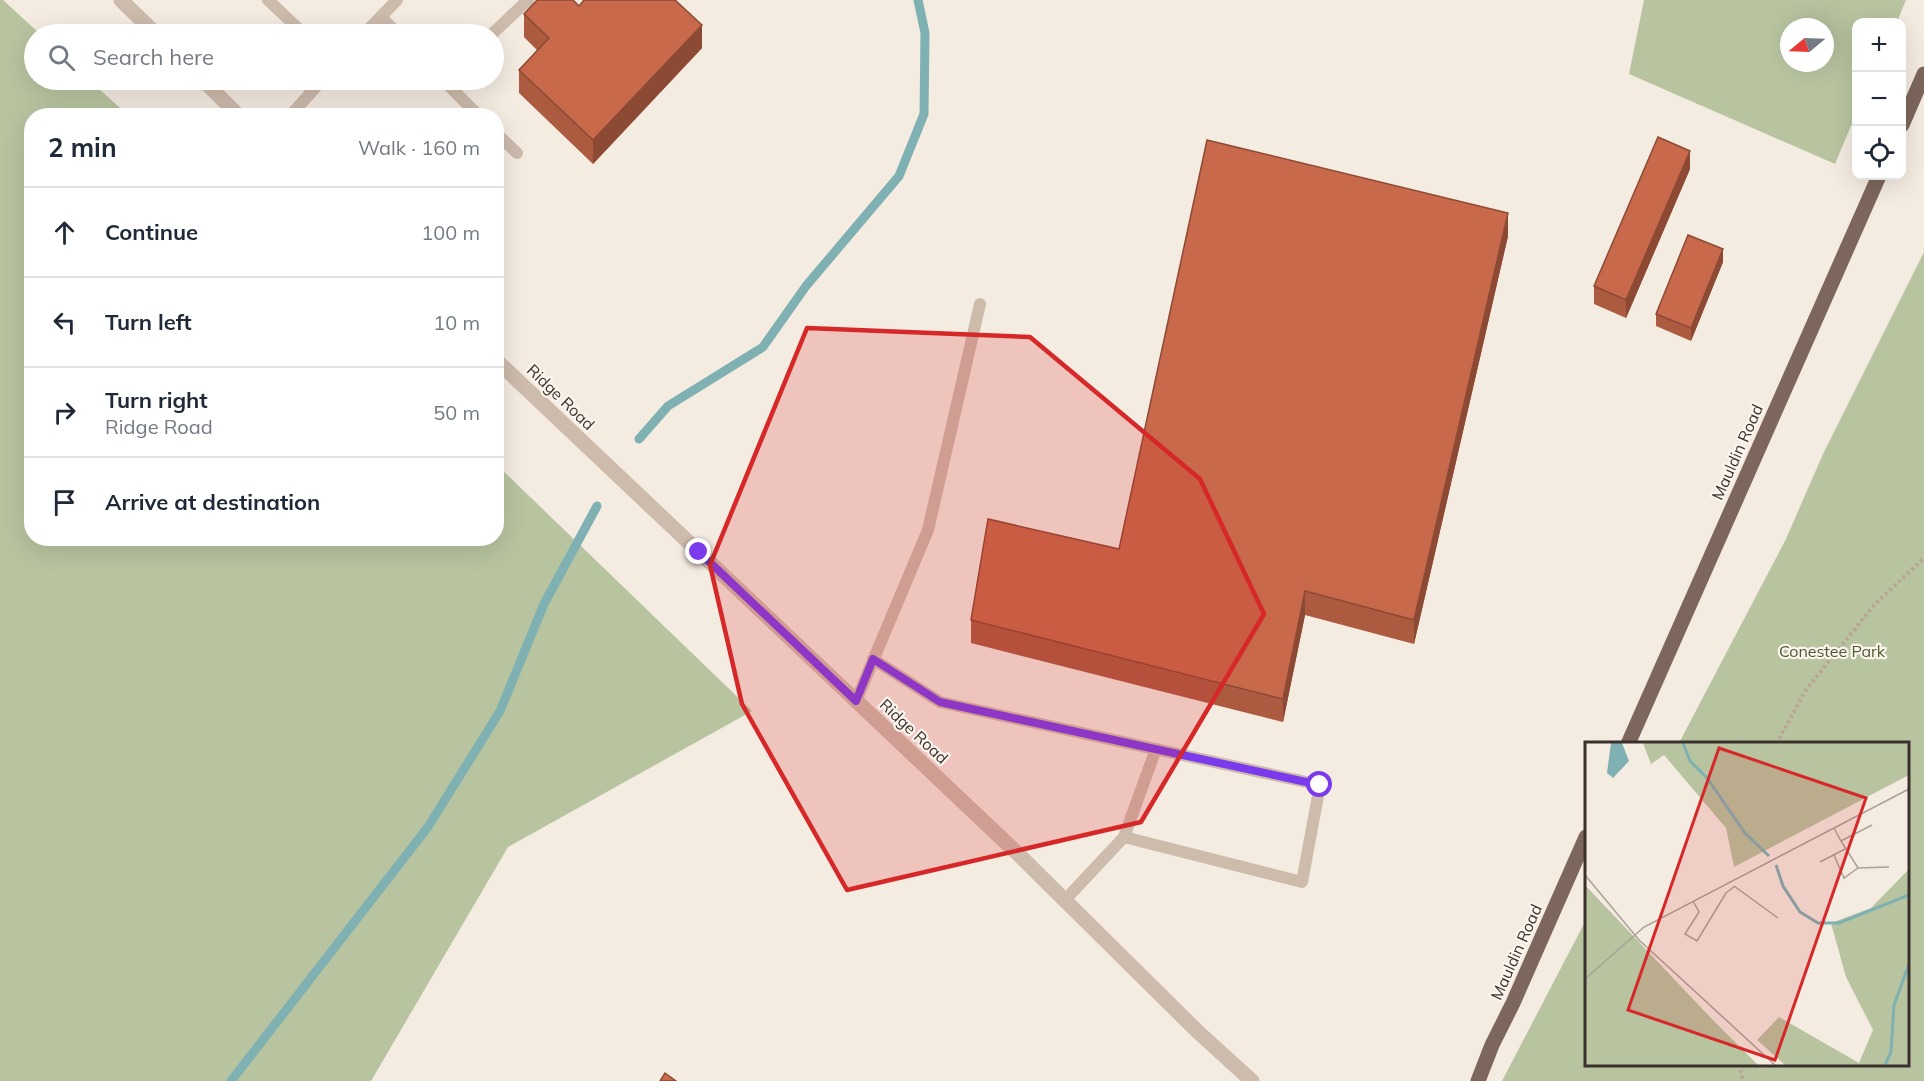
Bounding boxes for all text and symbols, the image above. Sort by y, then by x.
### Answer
north arrow [1780,18,1834,72]
map controls [1852,18,1906,180]
button: + [1852,18,1906,72]
search box [24,24,504,90]
icon: search [45,41,78,74]
text: Search here [93,43,214,71]
button: − [1852,72,1906,126]
button: locate [1852,126,1906,180]
text: 2 min [48,131,117,164]
text: Walk · 160 m [358,135,480,160]
icon: ahead [48,216,81,249]
text: Continue [105,218,198,246]
text: 100 m [421,220,480,245]
icon: left [48,306,81,339]
text: Turn left [105,308,192,336]
text: 10 m [433,310,480,335]
street label: Ridge Road [523,360,599,434]
text: Turn right [105,386,208,414]
icon: right [48,396,81,429]
text: 50 m [433,400,480,425]
street label: Mauldin Road [1707,401,1767,503]
text: Ridge Road [105,414,213,439]
icon: arrive [48,486,81,519]
text: Arrive at destination [105,488,320,516]
route end [685,538,711,564]
park label: Conestee Park [1779,641,1886,661]
street label: Ridge Road [876,694,952,768]
inset map [1585,742,1909,1066]
route start [1306,771,1332,797]
street label: Mauldin Road [1486,901,1546,1003]

